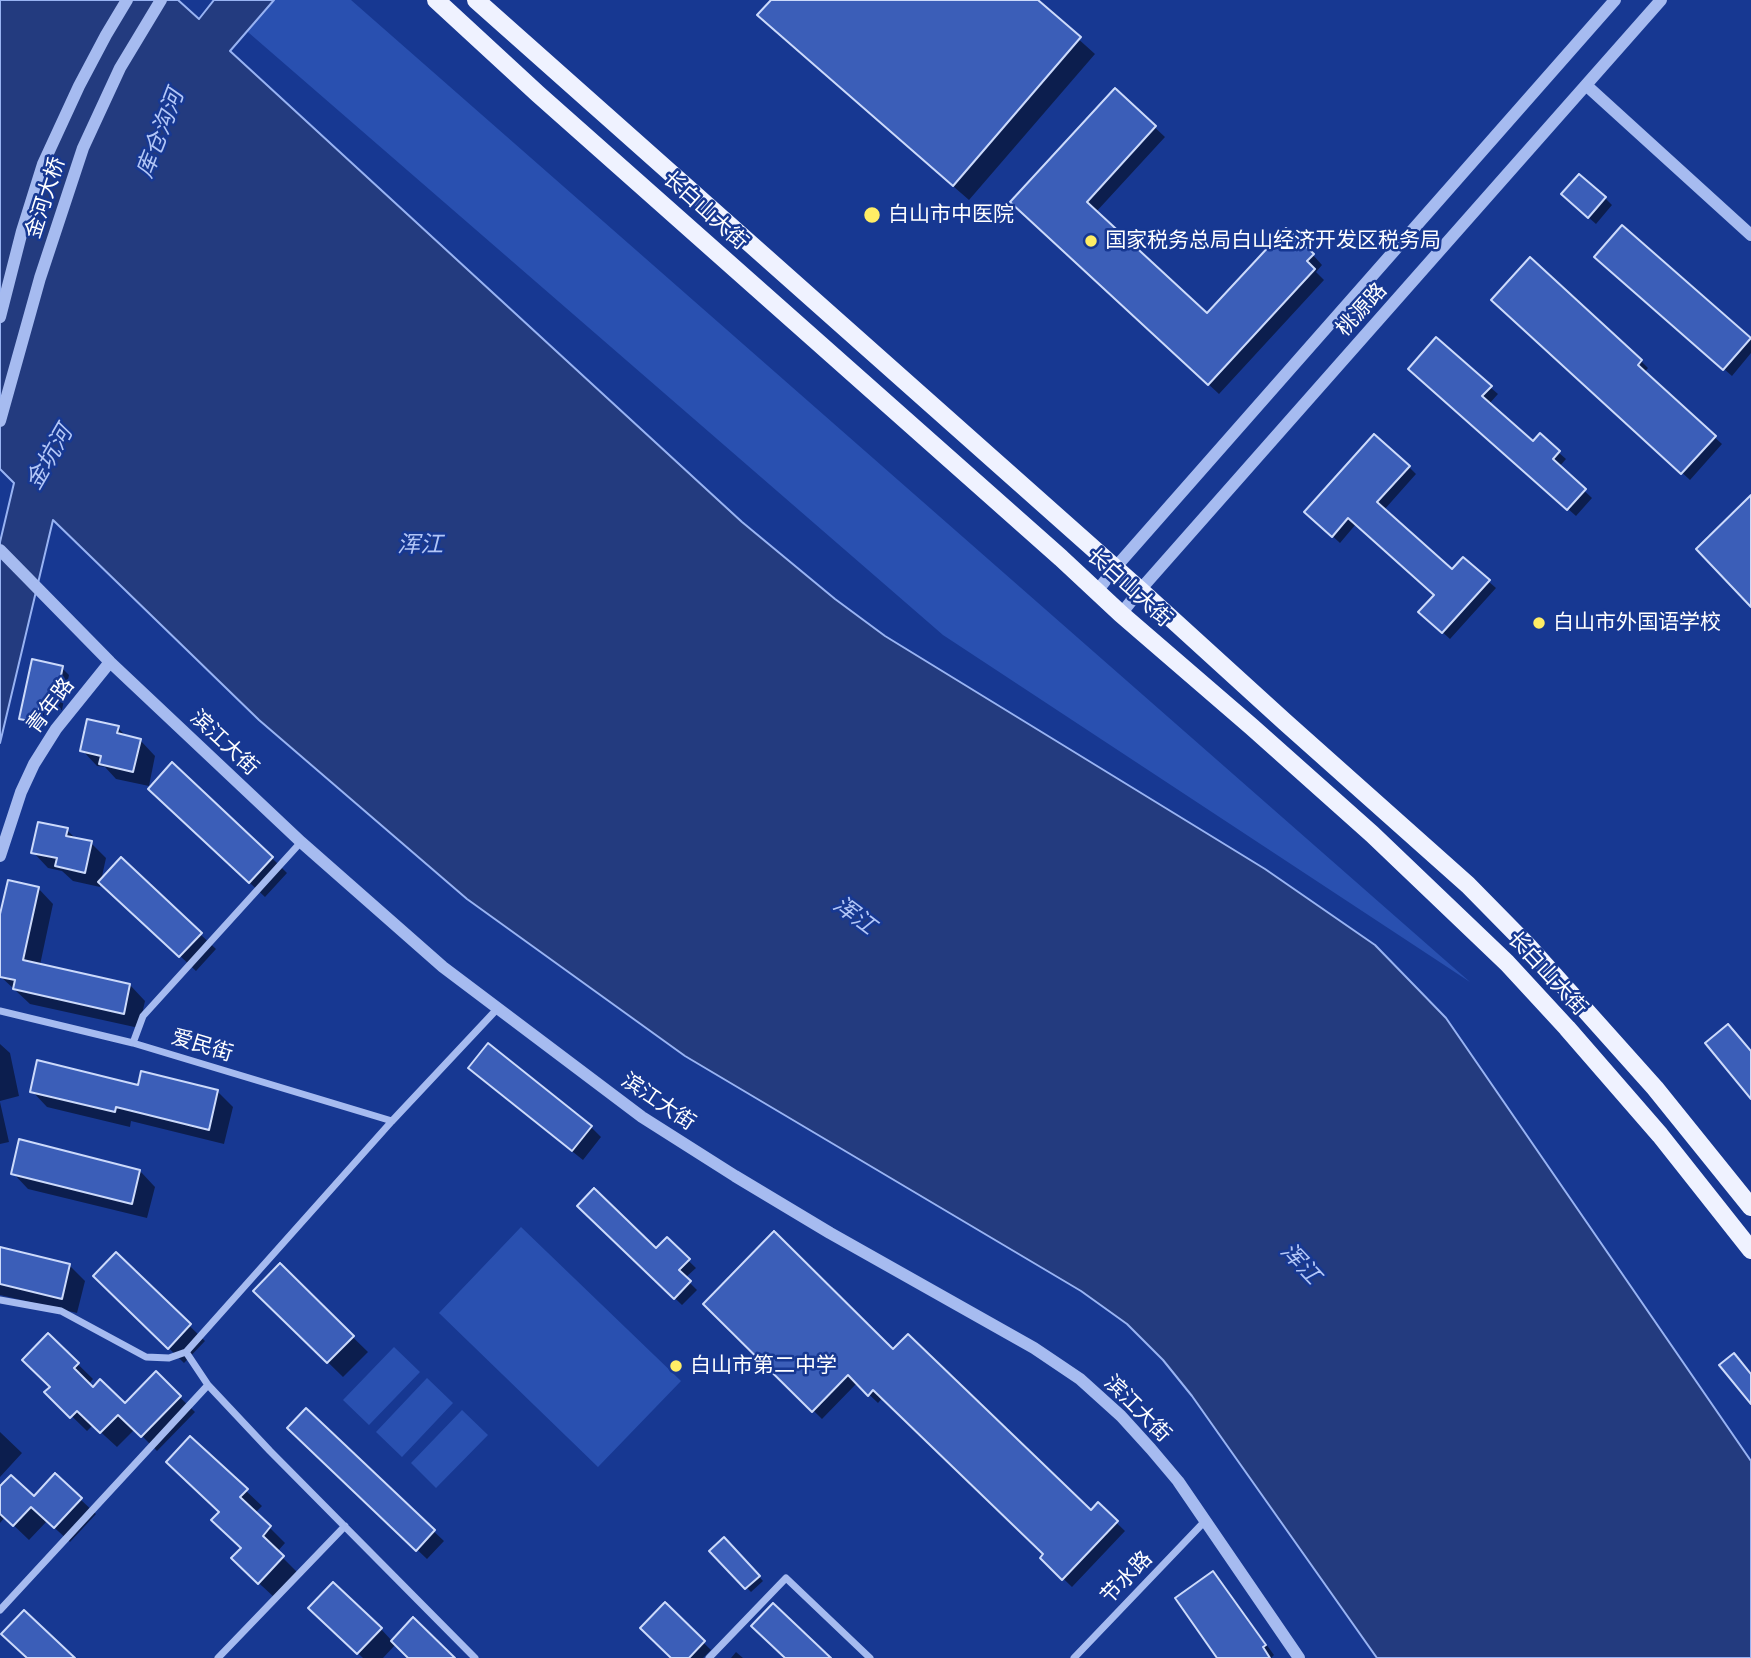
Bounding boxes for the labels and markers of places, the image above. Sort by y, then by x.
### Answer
place label: 白山市中医院 [888,202,1014,228]
marker: 白山市中医院 [862,205,882,225]
place label: 国家税务总局白山经济开发区税务局 [1105,228,1441,254]
marker: 国家税务总局白山经济开发区税务局 [1083,233,1099,249]
place label: 白山市外国语学校 [1553,610,1721,636]
marker: 白山市外国语学校 [1531,615,1547,631]
place label: 白山市第二中学 [690,1353,837,1379]
marker: 白山市第二中学 [668,1358,684,1374]

